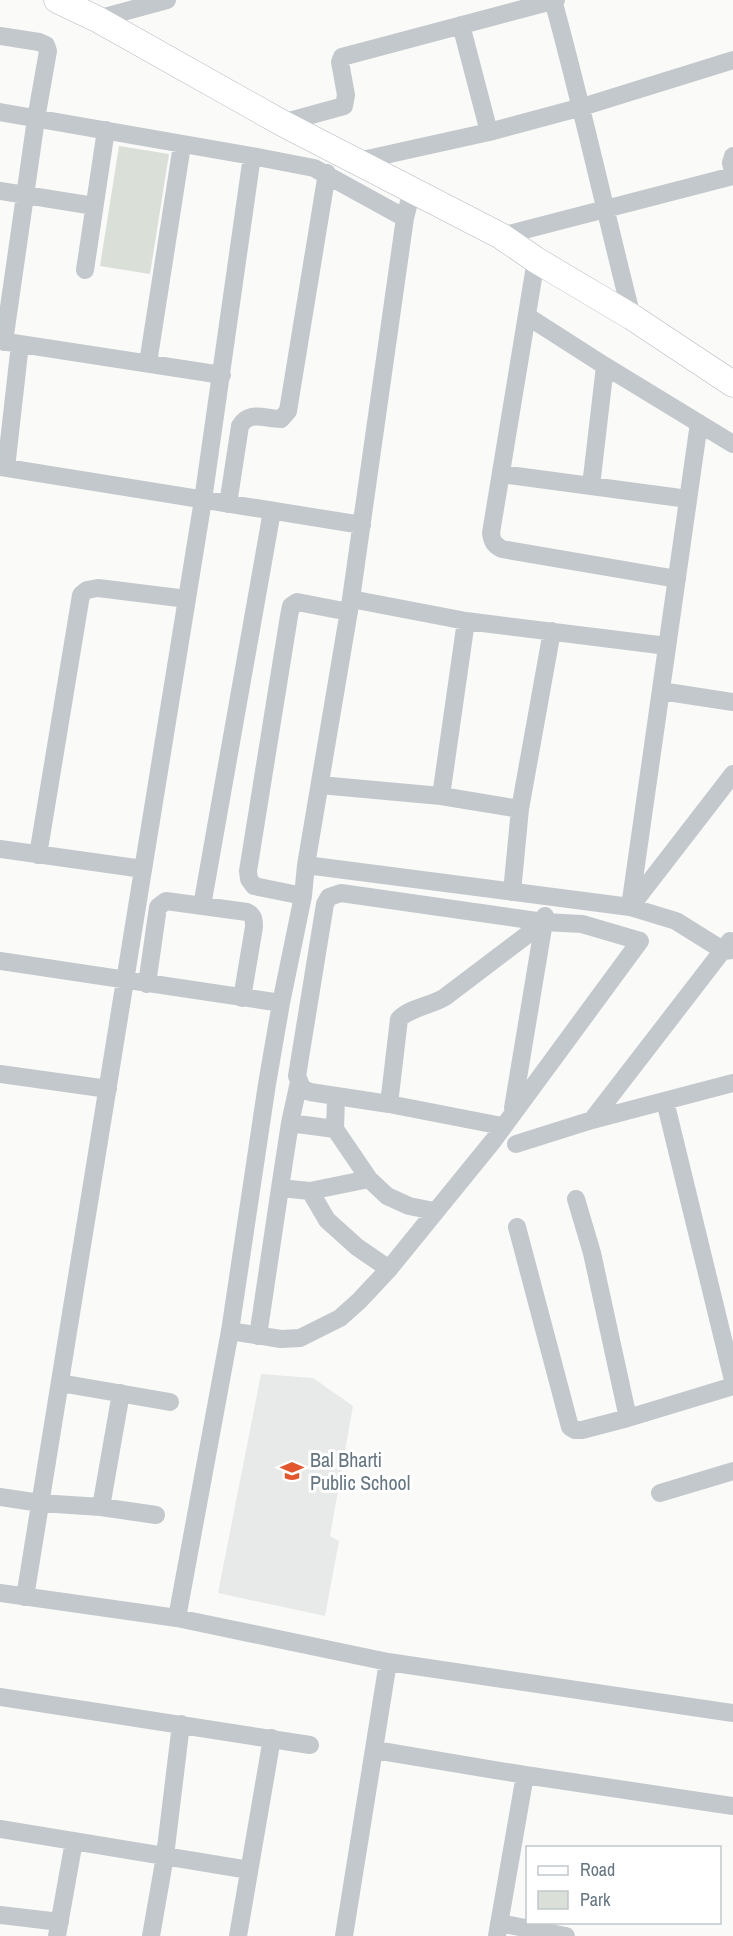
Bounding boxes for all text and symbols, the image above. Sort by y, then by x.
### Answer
place label: Bal Bharti Public School [310,1446,410,1496]
school or university icon: Bal Bharti Public School [279,1458,305,1484]
legend [526,1846,721,1924]
text: Road [580,1857,615,1882]
text: Park [580,1887,611,1912]

